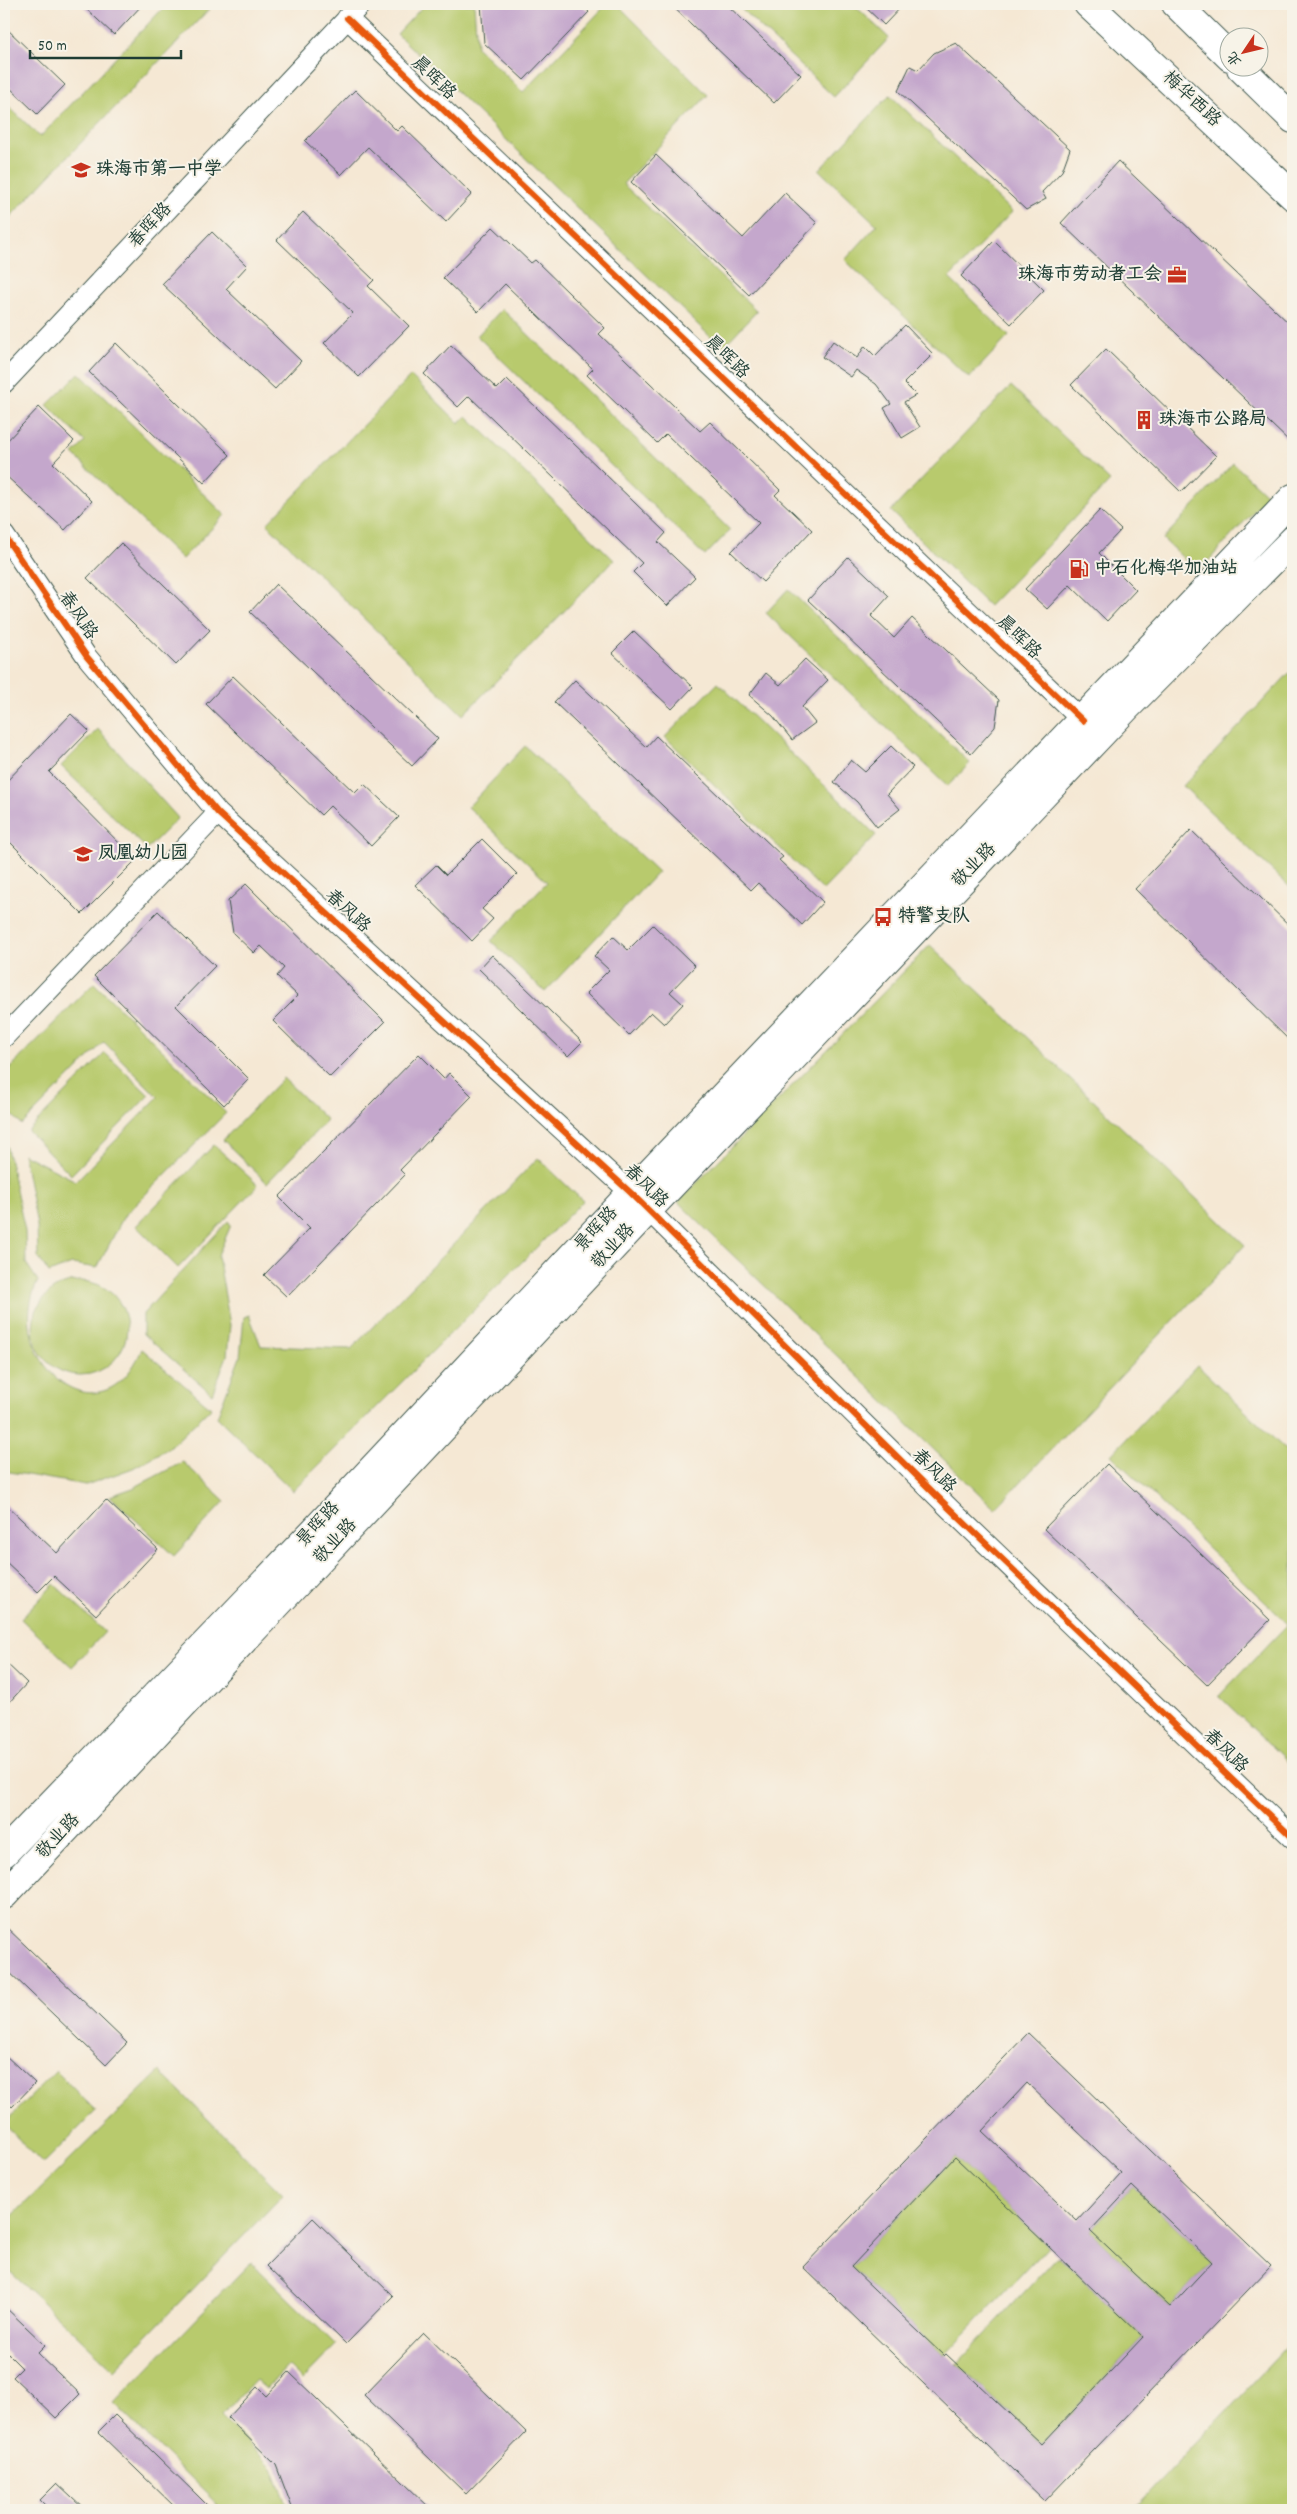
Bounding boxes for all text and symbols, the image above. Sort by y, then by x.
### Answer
scale bar [30,28,181,60]
north arrow [1220,28,1270,78]
text: 50 m [38,36,67,58]
text: 北 [1223,47,1247,70]
street label: 晨晖路 [405,51,461,107]
street label: 梅华西路 [1156,66,1226,134]
place label: 珠海市第一中学 [96,158,222,183]
school or university icon: 珠海市第一中学 [70,159,92,181]
street label: 春晖路 [123,198,179,254]
place label: 珠海市劳动者工会 [1018,263,1162,288]
office icon: 珠海市劳动者工会 [1166,264,1188,286]
street label: 晨晖路 [698,330,754,386]
place label: 珠海市公路局 [1159,408,1267,433]
building icon: 珠海市公路局 [1133,409,1155,431]
place label: 中石化梅华加油站 [1094,557,1238,582]
fuel station icon: 中石化梅华加油站 [1068,558,1090,580]
street label: 春风路 [52,587,102,645]
street label: 晨晖路 [990,610,1046,666]
street label: 敬业路 [947,838,1003,894]
place label: 凤凰幼儿园 [98,842,188,867]
school or university icon: 凤凰幼儿园 [72,843,94,865]
street label: 春风路 [319,884,375,940]
place label: 特警支队 [898,905,970,930]
bus stop icon: 特警支队 [872,906,894,928]
street label: 春风路 [617,1159,673,1215]
street label: 景晖路 [569,1202,625,1258]
street label: 敬业路 [586,1219,642,1275]
street label: 春风路 [905,1444,961,1500]
street label: 景晖路 [291,1497,347,1553]
street label: 敬业路 [308,1514,364,1570]
street label: 春风路 [1197,1724,1253,1780]
street label: 敬业路 [31,1809,87,1865]

